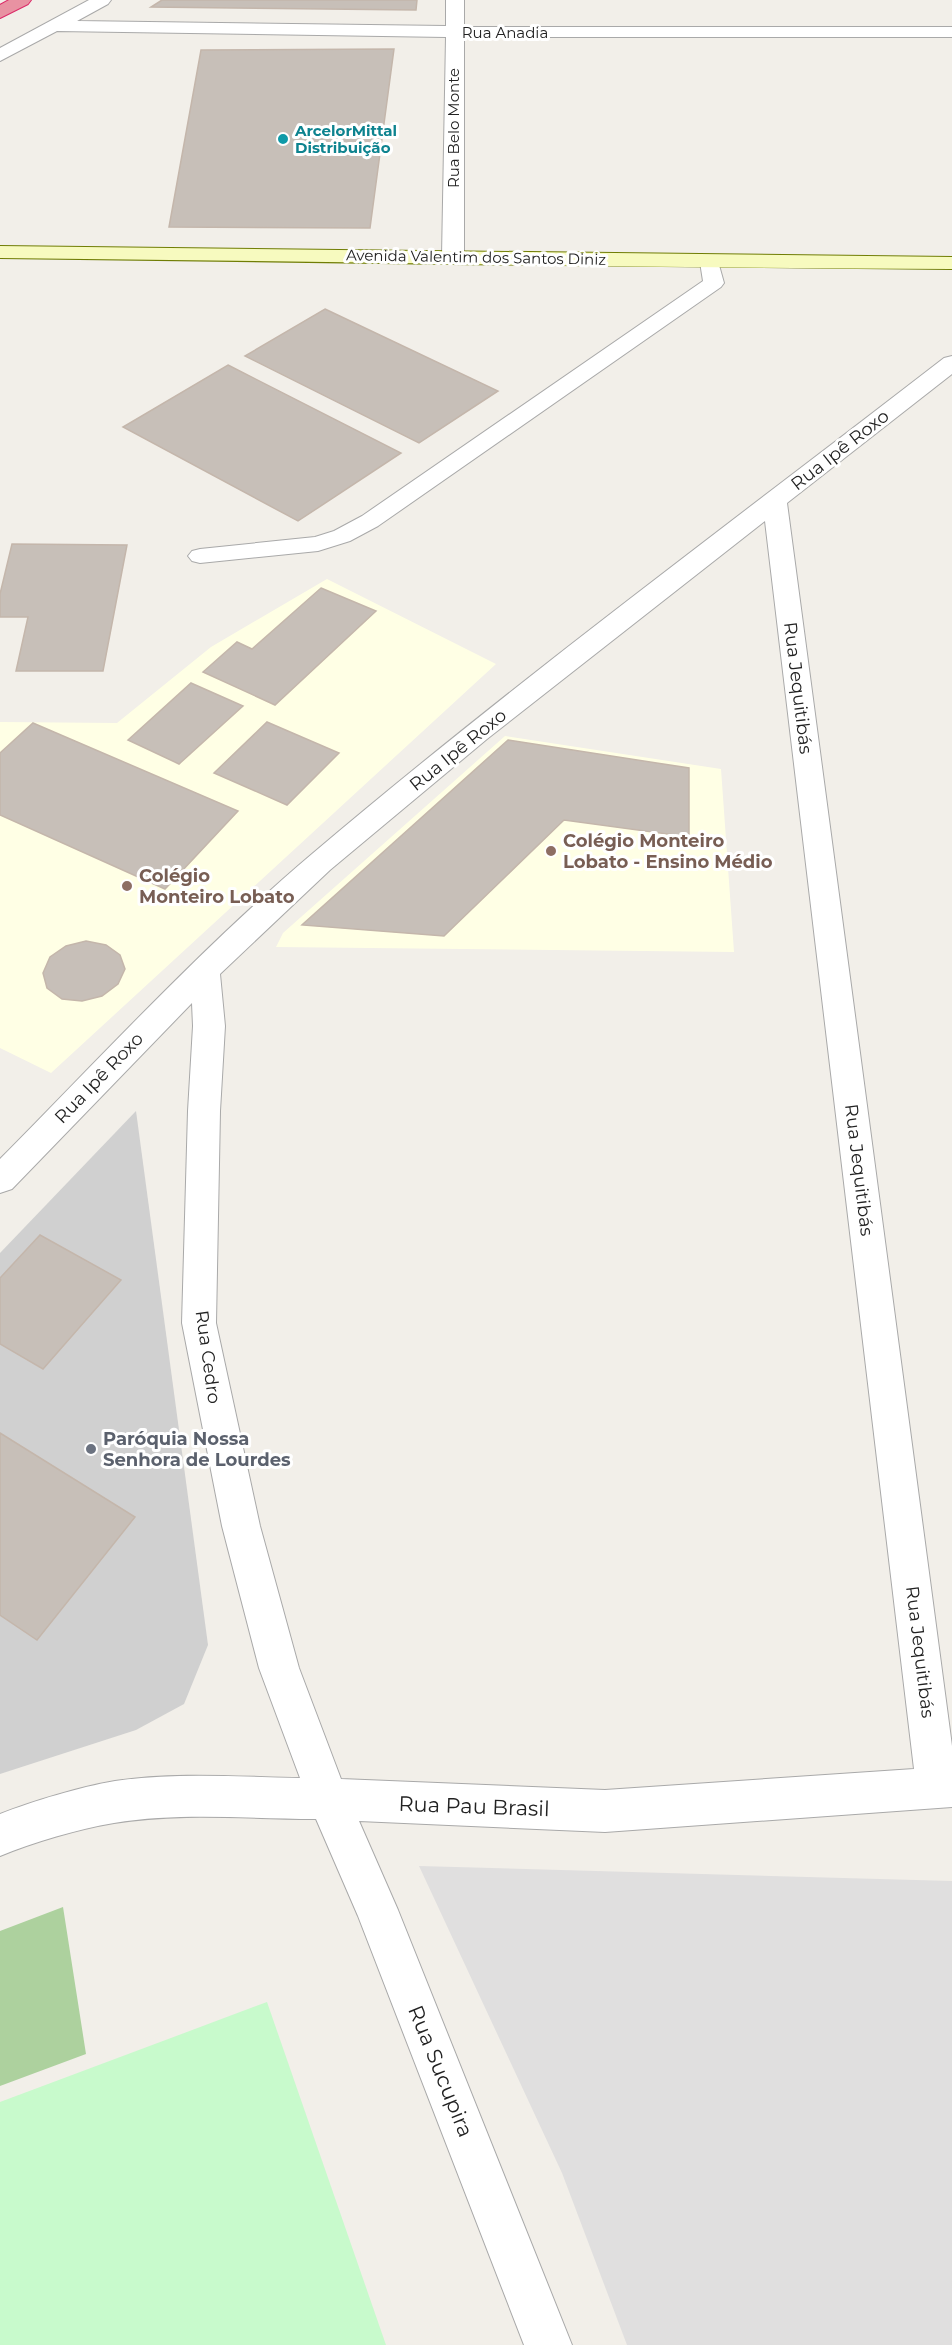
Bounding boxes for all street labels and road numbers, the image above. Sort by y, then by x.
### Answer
street label: Rua Anadia [462,23,548,42]
street label: Rua Belo Monte [444,68,463,188]
street label: Avenida Valentim dos Santos Diniz [346,245,606,269]
street label: Rua Ipê Roxo [787,405,893,495]
street label: Rua Jequitibás [779,621,817,756]
street label: Rua Ipê Roxo [405,704,511,796]
street label: Rua Ipê Roxo [50,1028,148,1128]
street label: Rua Jequitibás [840,1103,878,1238]
street label: Rua Cedro [191,1309,225,1405]
street label: Rua Jequitibás [901,1585,939,1720]
street label: Rua Pau Brasil [398,1791,550,1821]
street label: Rua Sucupira [403,2001,479,2141]

